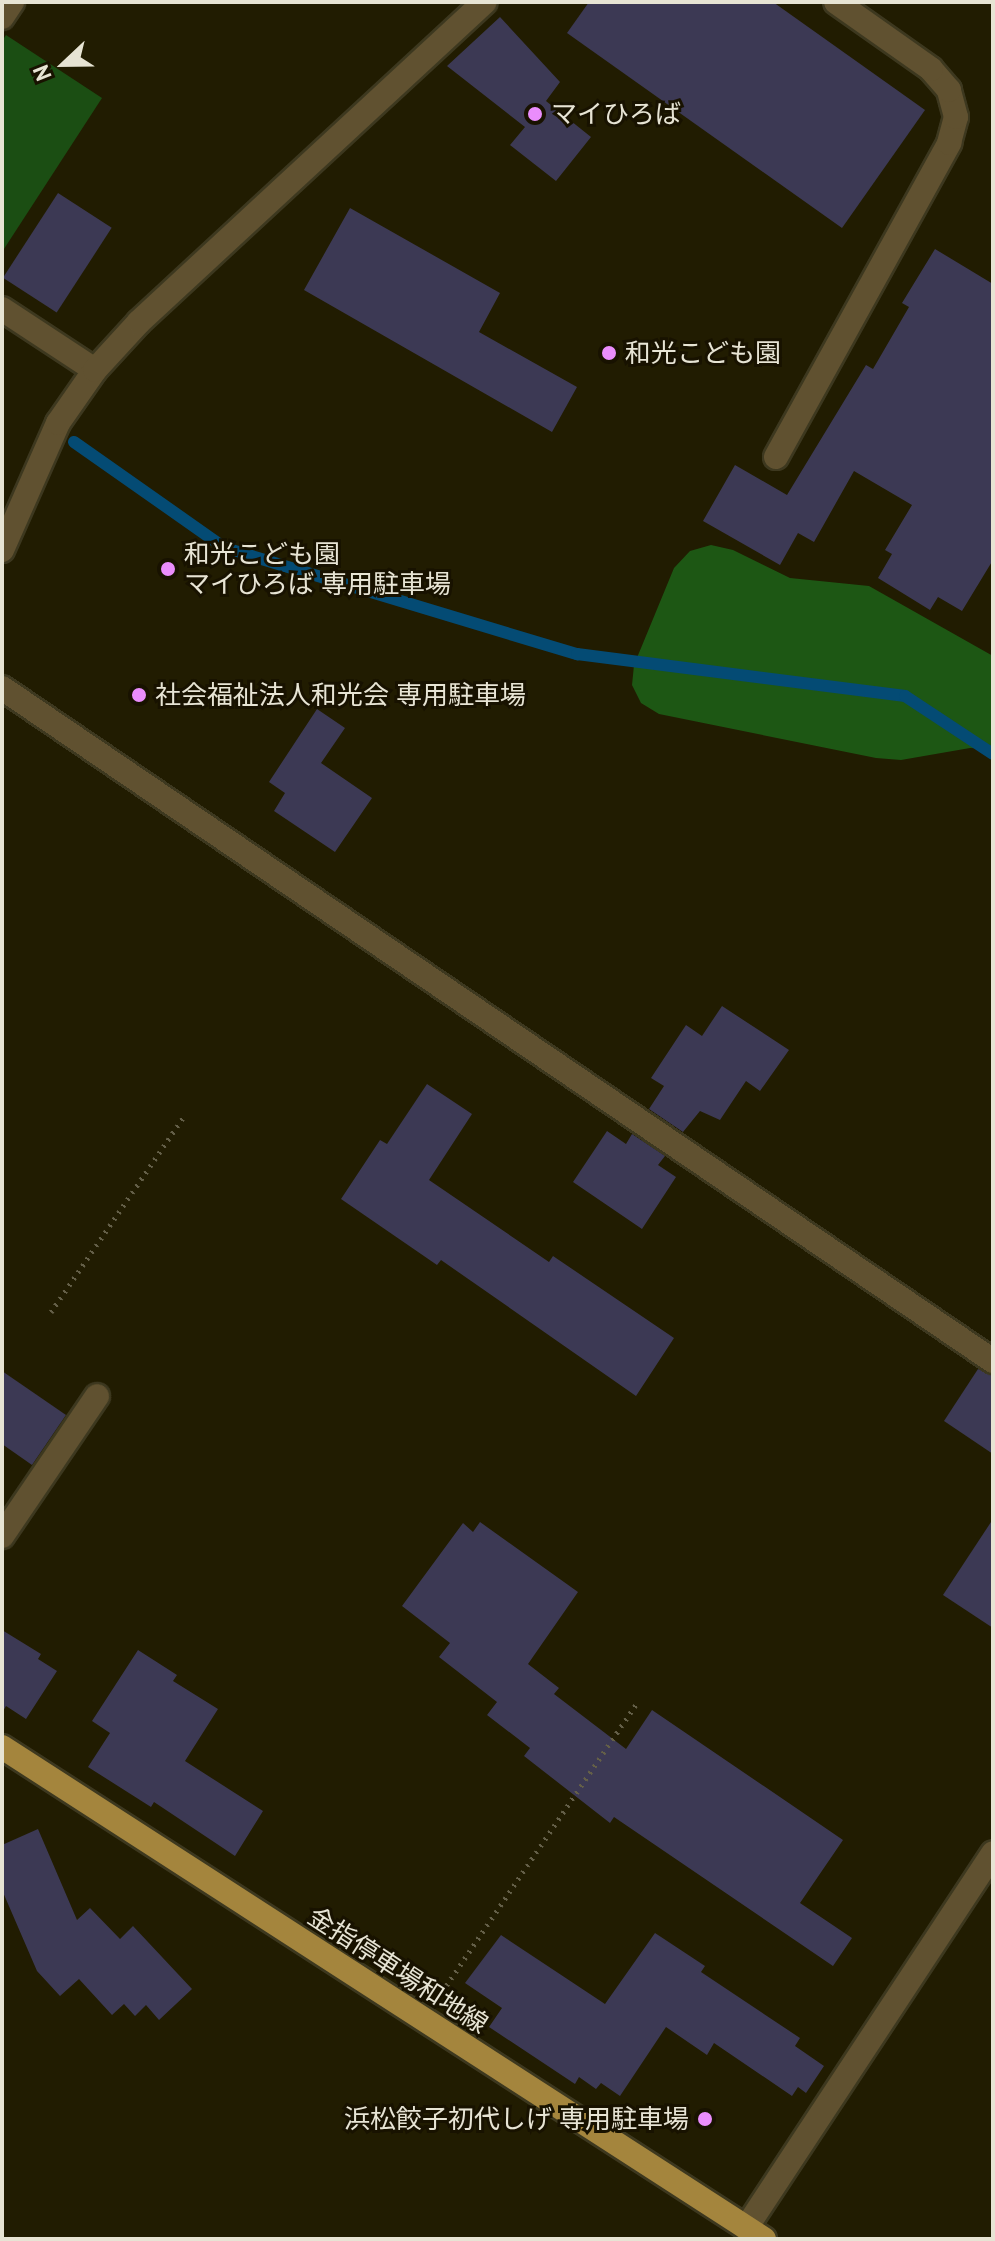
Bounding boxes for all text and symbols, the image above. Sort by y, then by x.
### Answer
north arrow [24,24,104,104]
text: N [26,61,57,85]
place label: マイひろば [551,98,681,130]
marker: マイひろば [526,105,544,123]
place label: 和光こども園 [625,337,781,369]
marker: 和光こども園 [600,344,618,362]
place label: 和光こども園 マイひろば 専用駐車場 [184,538,451,600]
marker: 和光こども園 マイひろば 専用駐車場 [159,560,177,578]
place label: 社会福祉法人和光会 専用駐車場 [155,679,526,711]
marker: 社会福祉法人和光会 専用駐車場 [130,686,148,704]
street label: 金指停車場和地線 [302,1900,494,2040]
place label: 浜松餃子初代しげ 専用駐車場 [344,2103,689,2135]
marker: 浜松餃子初代しげ 専用駐車場 [696,2110,714,2128]

